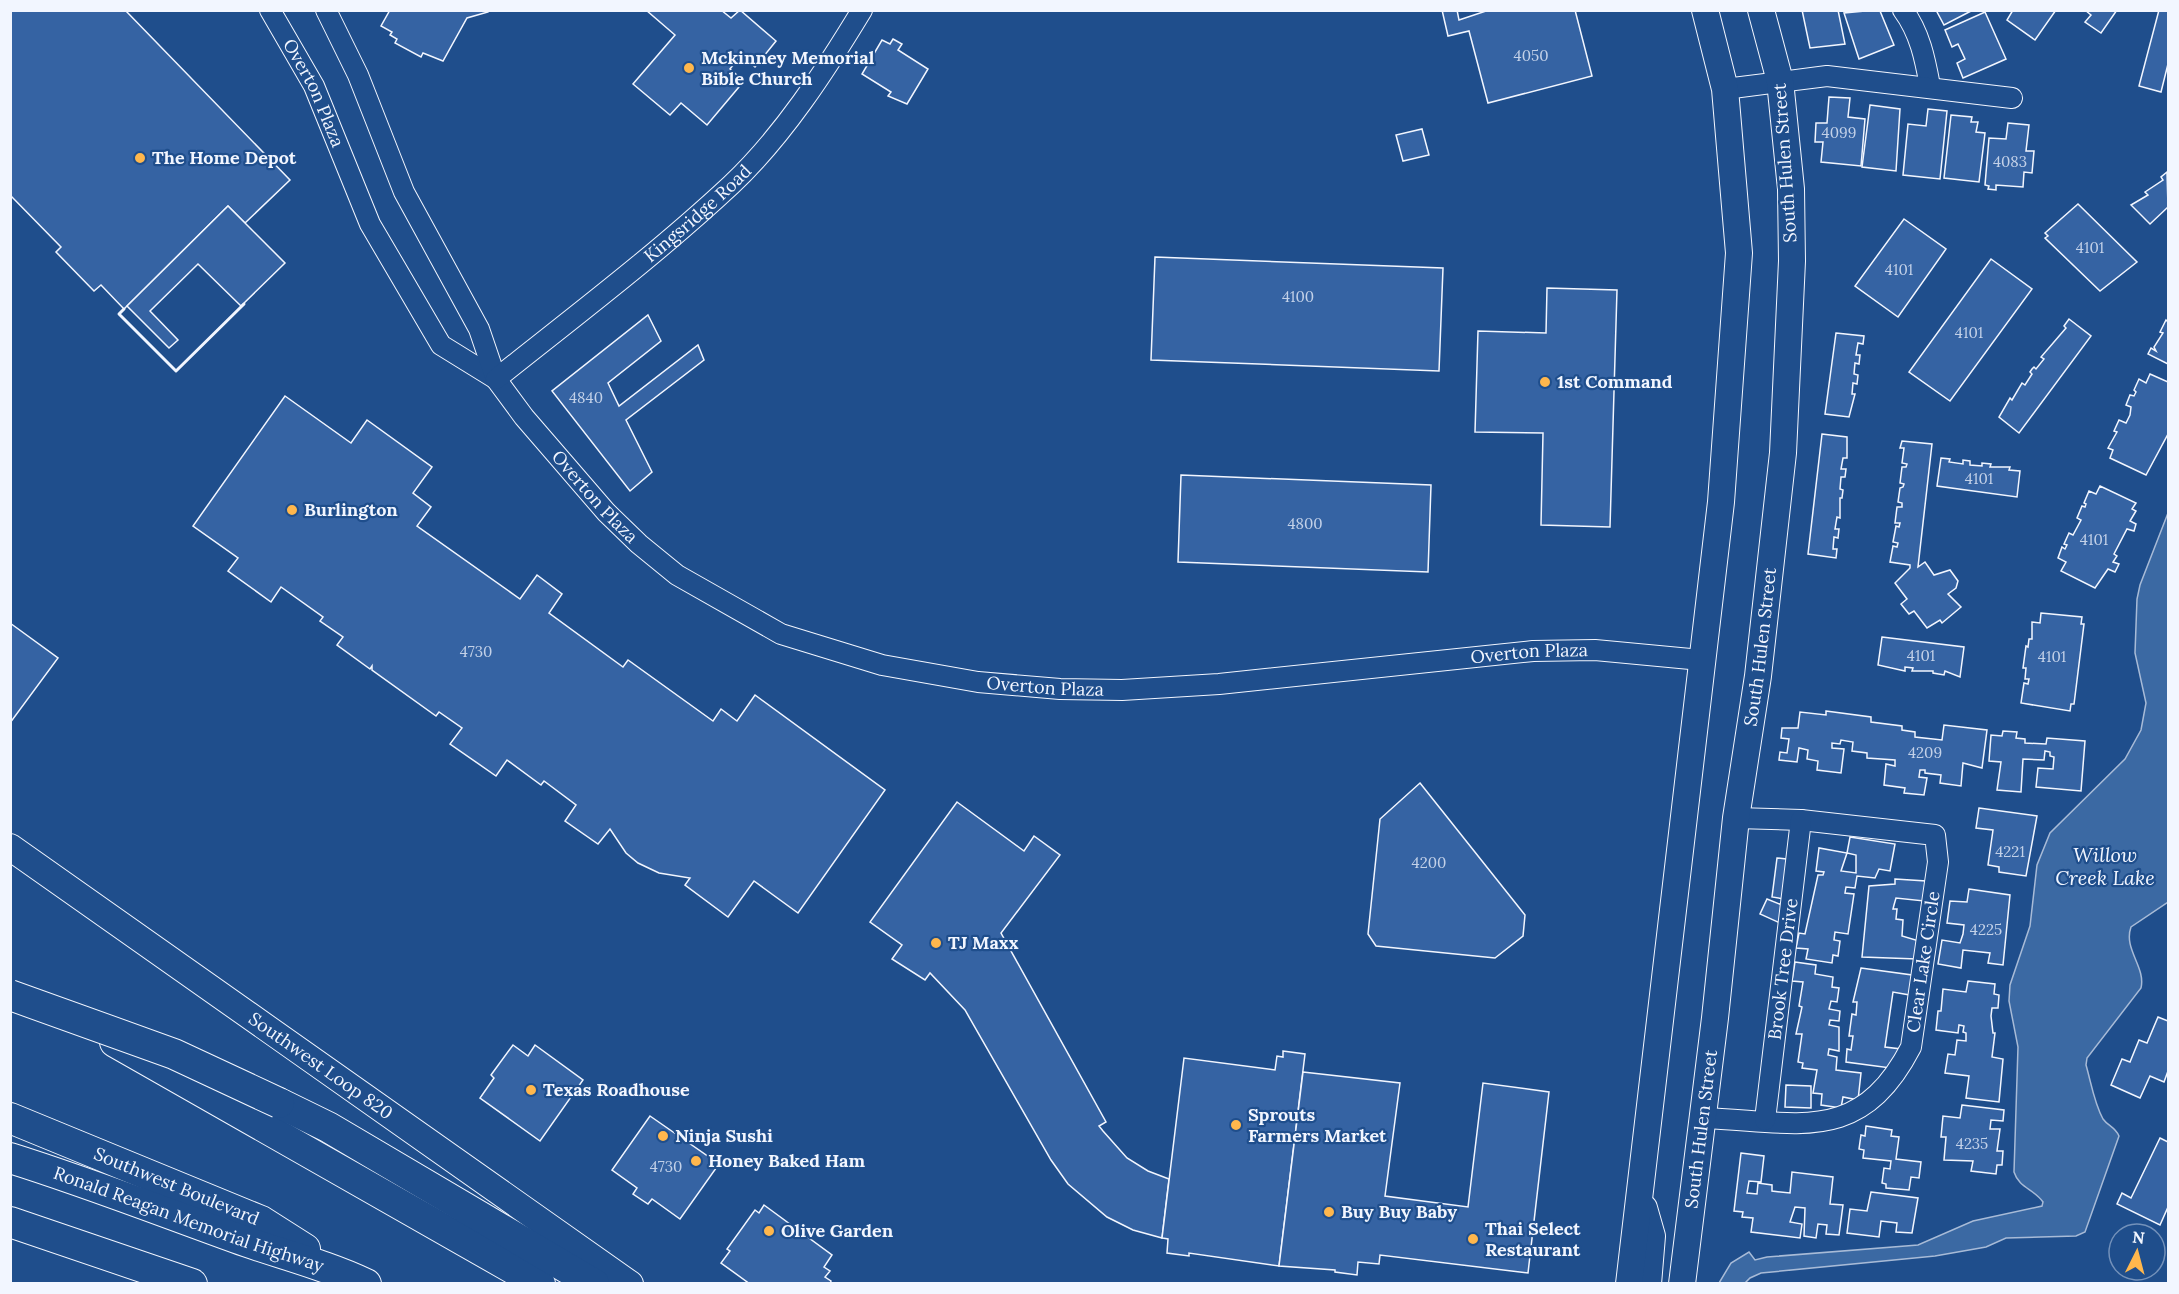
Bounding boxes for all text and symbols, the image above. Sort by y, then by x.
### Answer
street label: Overton Plaza [278,34,350,150]
place label: Mckinney Memorial Bible Church [701,46,875,90]
house number: 4050 [1514,46,1548,65]
marker: Mckinney Memorial Bible Church [682,61,696,75]
street label: South Hulen Street [1767,83,1802,244]
house number: 4099 [1822,123,1856,142]
place label: The Home Depot [152,146,297,169]
marker: The Home Depot [133,151,147,165]
house number: 4083 [1993,152,2027,171]
street label: Kingsridge Road [639,159,756,267]
house number: 4101 [2076,238,2104,257]
house number: 4101 [1885,260,1913,279]
house number: 4100 [1282,287,1314,306]
house number: 4101 [1955,323,1983,342]
place label: 1st Command [1557,370,1673,393]
marker: 1st Command [1538,375,1552,389]
house number: 4840 [569,388,603,407]
street label: Overton Plaza [547,445,643,548]
house number: 4101 [1965,469,1993,488]
place label: Burlington [304,498,398,521]
marker: Burlington [285,503,299,517]
house number: 4800 [1287,514,1323,533]
house number: 4101 [2080,530,2108,549]
street label: South Hulen Street [1738,566,1781,728]
street label: Overton Plaza [1469,638,1588,668]
house number: 4730 [460,642,492,661]
house number: 4101 [1907,646,1935,665]
house number: 4101 [2038,647,2066,666]
street label: Overton Plaza [986,671,1104,701]
house number: 4209 [1908,743,1942,762]
house number: 4221 [1995,842,2025,861]
water label: Willow Creek Lake [2055,842,2155,890]
house number: 4200 [1412,853,1446,872]
street label: Clear Lake Circle [1901,889,1945,1034]
street label: Brook Tree Drive [1763,897,1803,1041]
house number: 4225 [1970,920,2002,939]
place label: TJ Maxx [948,931,1019,954]
marker: TJ Maxx [929,936,943,950]
street label: Southwest Loop 820 [244,1007,397,1124]
street label: South Hulen Street [1679,1048,1722,1210]
place label: Texas Roadhouse [543,1078,690,1101]
marker: Texas Roadhouse [524,1083,538,1097]
place label: Sprouts Farmers Market [1248,1103,1387,1147]
marker: Sprouts Farmers Market [1229,1118,1243,1132]
place label: Ninja Sushi [675,1124,773,1147]
marker: Ninja Sushi [656,1129,670,1143]
house number: 4235 [1956,1134,1988,1153]
street label: Southwest Boulevard [91,1142,263,1230]
place label: Honey Baked Ham [708,1149,865,1172]
marker: Honey Baked Ham [689,1154,703,1168]
house number: 4730 [650,1157,682,1176]
street label: Ronald Reagan Memorial Highway [51,1161,328,1277]
place label: Buy Buy Baby [1341,1200,1457,1223]
marker: Buy Buy Baby [1322,1205,1336,1219]
place label: Thai Select Restaurant [1485,1217,1581,1261]
place label: Olive Garden [781,1219,894,1242]
north arrow [2107,1222,2167,1282]
marker: Olive Garden [762,1224,776,1238]
text: N [2131,1226,2146,1248]
marker: Thai Select Restaurant [1466,1232,1480,1246]

